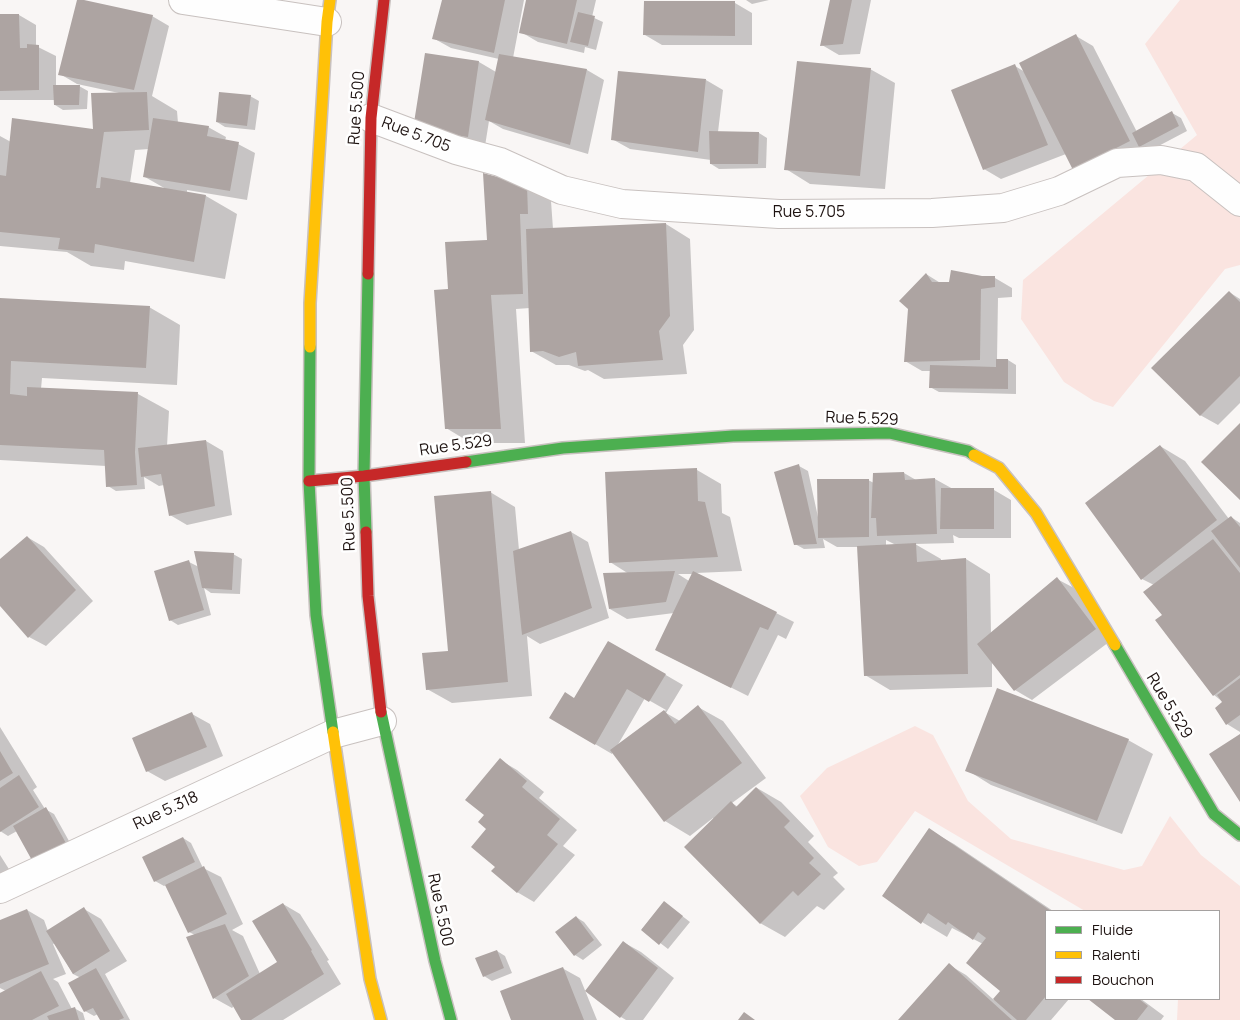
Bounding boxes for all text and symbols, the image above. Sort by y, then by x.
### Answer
street label: Rue 5.500 [345,70,369,146]
street label: Rue 5.705 [379,113,453,157]
street label: Rue 5.705 [773,203,845,223]
street label: Rue 5.529 [825,408,899,430]
street label: Rue 5.529 [418,431,494,461]
street label: Rue 5.500 [338,477,360,551]
street label: Rue 5.529 [1142,670,1196,742]
street label: Rue 5.318 [130,788,202,834]
street label: Rue 5.500 [423,872,457,948]
legend [1045,910,1220,1000]
text: Fluide [1092,919,1133,940]
text: Ralenti [1092,944,1140,965]
text: Bouchon [1092,969,1154,990]

